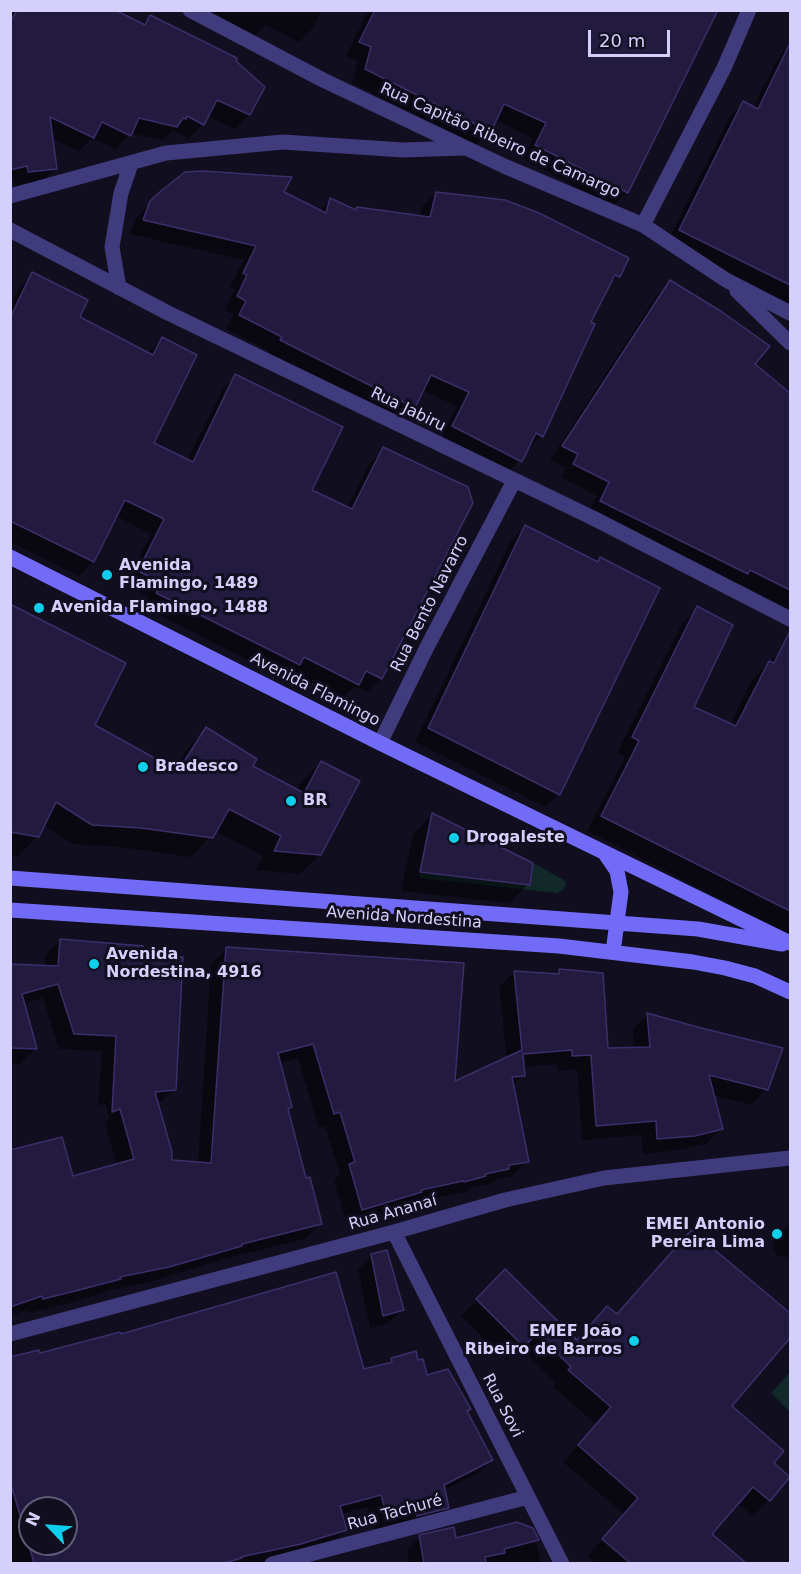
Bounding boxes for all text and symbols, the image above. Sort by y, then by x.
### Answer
scale bar [591,18,674,56]
text: 20 m [599,30,645,51]
street label: Rua Capitão Ribeiro de Camargo [377,79,623,203]
street label: Rua Jabiru [367,384,449,436]
street label: Rua Bento Navarro [387,532,473,676]
place label: Avenida Flamingo, 1489 [119,556,258,594]
marker: Avenida Flamingo, 1489 [100,568,114,582]
place label: Avenida Flamingo, 1488 [51,598,268,618]
marker: Avenida Flamingo, 1488 [32,601,46,615]
street label: Avenida Flamingo [247,649,383,731]
place label: Bradesco [155,757,238,777]
marker: Bradesco [136,760,150,774]
place label: BR [303,791,328,811]
marker: BR [284,794,298,808]
place label: Drogaleste [466,828,565,848]
marker: Drogaleste [447,831,461,845]
street label: Avenida Nordestina [326,903,482,933]
place label: Avenida Nordestina, 4916 [106,945,262,983]
marker: Avenida Nordestina, 4916 [87,957,101,971]
street label: Rua Ananaí [347,1191,439,1235]
place label: EMEI Antonio Pereira Lima [645,1215,765,1253]
marker: EMEI Antonio Pereira Lima [770,1227,784,1241]
place label: EMEF João Ribeiro de Barros [465,1322,622,1360]
marker: EMEF João Ribeiro de Barros [627,1334,641,1348]
street label: Rua Sovi [478,1371,526,1441]
street label: Rua Tachuré [345,1491,445,1535]
north arrow [18,1496,78,1556]
text: N [22,1509,44,1529]

